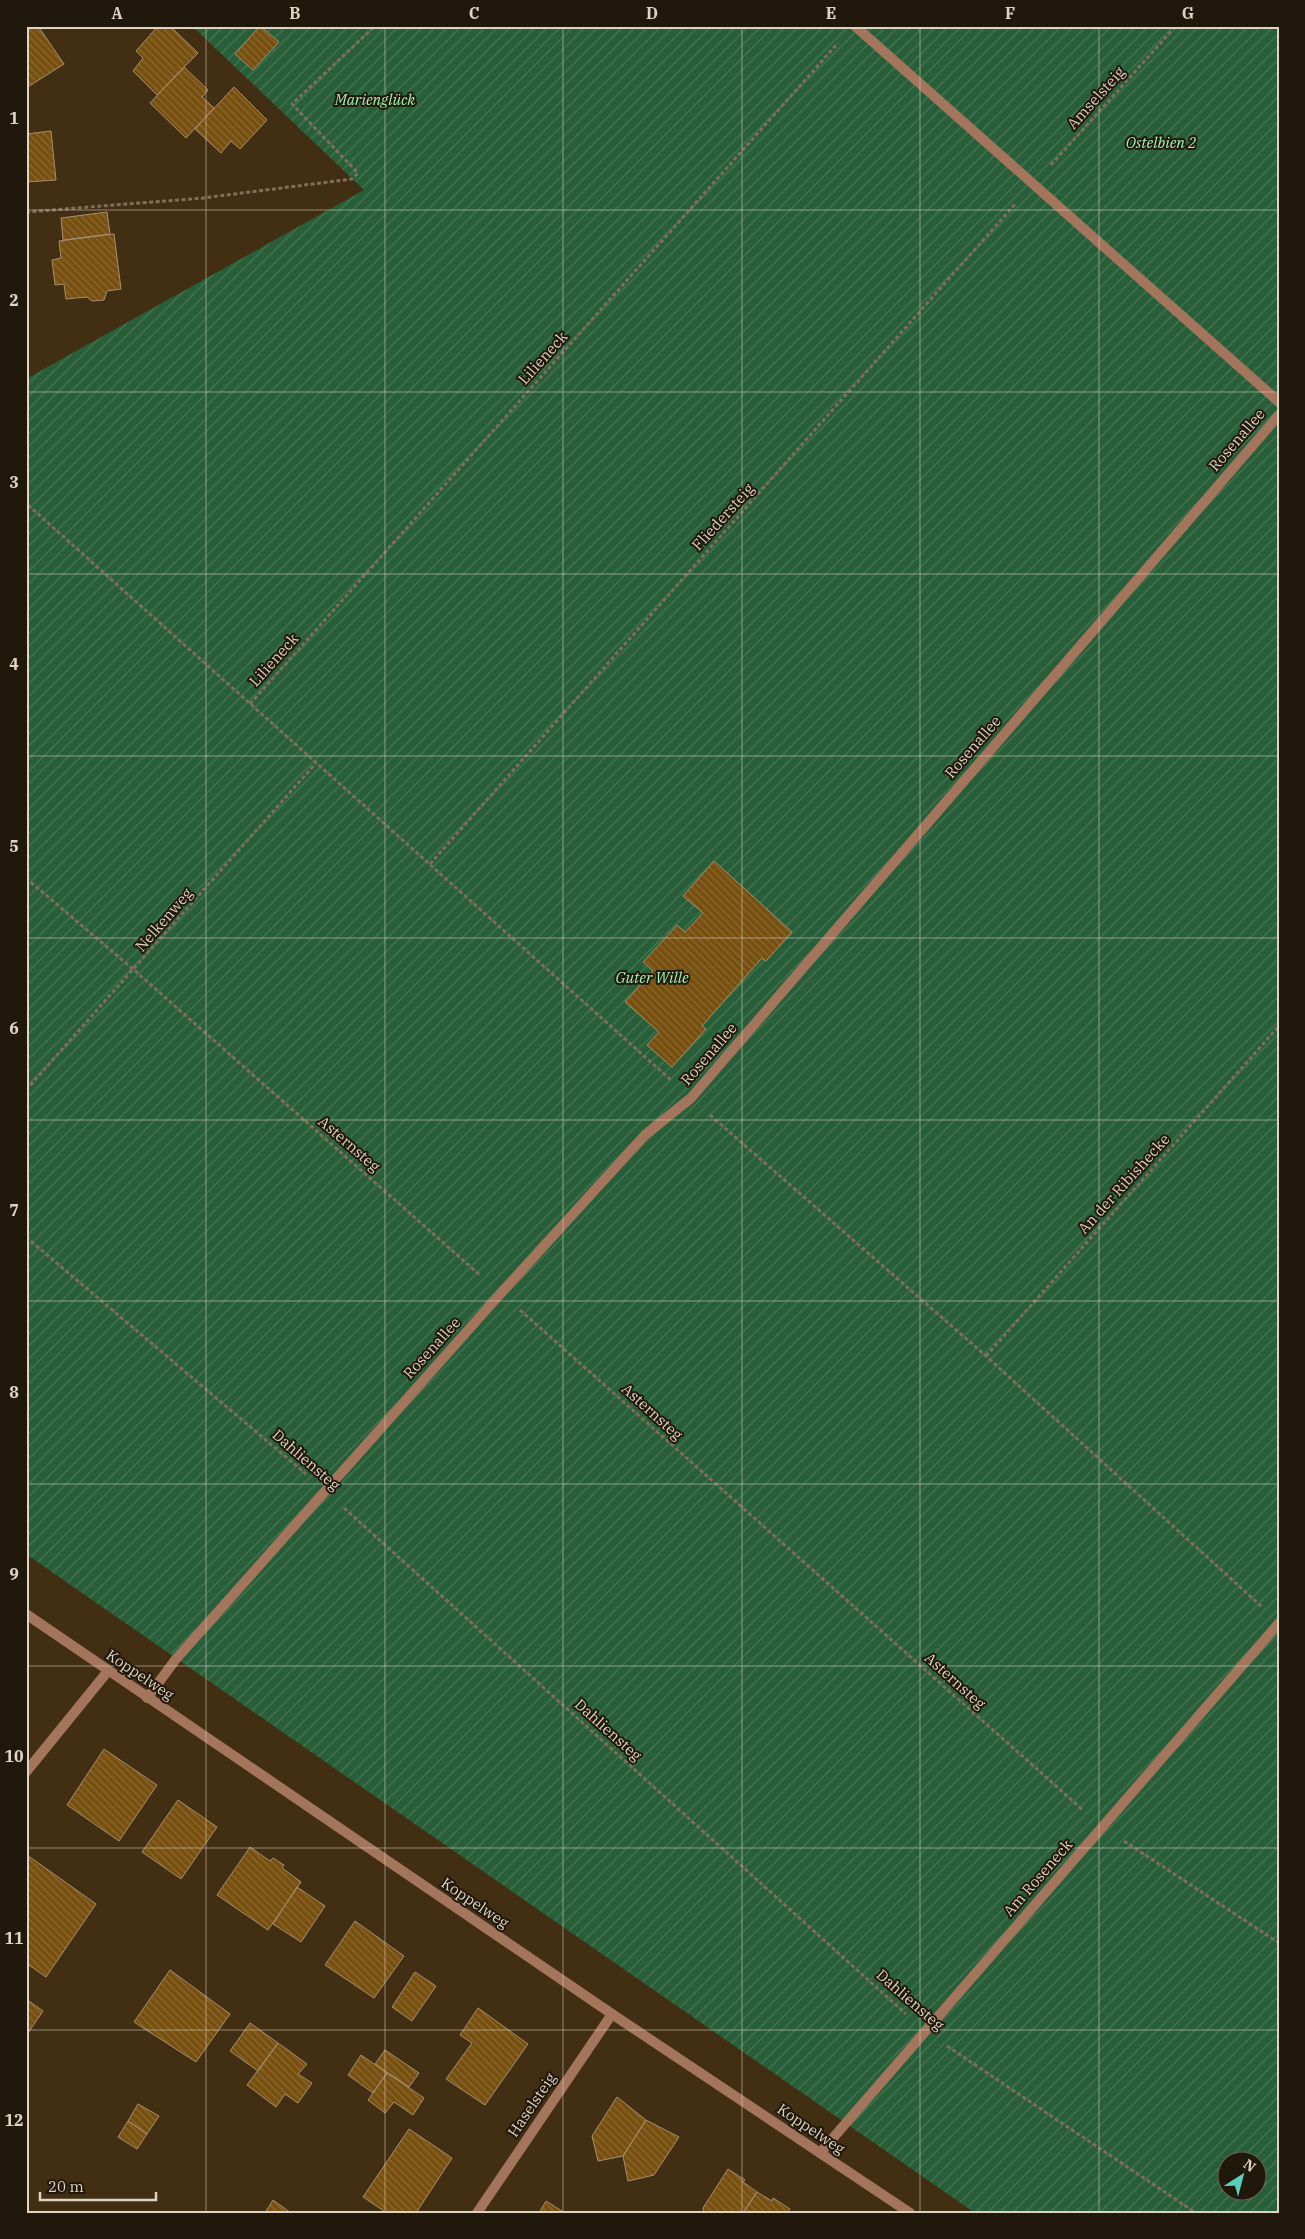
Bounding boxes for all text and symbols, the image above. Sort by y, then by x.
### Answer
text: A [111,3,123,23]
text: B [289,3,301,23]
text: C [469,3,479,23]
text: D [646,3,658,23]
text: E [826,3,836,23]
text: F [1005,3,1015,23]
text: G [1182,3,1194,23]
street label: Amselsteig [1063,62,1129,133]
park label: Marienglück [334,90,415,109]
text: 1 [9,108,19,128]
park label: Ostelbien 2 [1126,133,1196,152]
text: 2 [9,290,19,310]
street label: Lilieneck [514,327,572,388]
street label: Rosenallee [1204,405,1269,475]
text: 3 [9,472,19,492]
street label: Fliedersteig [687,479,758,554]
street label: Lilieneck [245,629,303,690]
text: 4 [9,654,19,674]
street label: Rosenallee [940,712,1005,782]
text: 5 [9,836,19,856]
street label: Nelkenweg [131,884,196,955]
park label: Guter Wille [615,968,689,987]
text: 6 [9,1018,19,1038]
street label: Rosenallee [676,1019,741,1089]
street label: Asternsteg [314,1112,384,1176]
street label: An der Ribishecke [1074,1130,1174,1238]
text: 7 [9,1200,19,1220]
street label: Rosenallee [399,1313,464,1382]
street label: Asternsteg [618,1379,687,1444]
text: 8 [9,1382,19,1402]
street label: Dahliensteg [269,1425,344,1494]
text: 9 [9,1564,19,1584]
street label: Koppelweg [103,1645,178,1704]
street label: Asternsteg [921,1648,990,1713]
street label: Dahliensteg [571,1695,646,1765]
text: 10 [4,1746,24,1766]
street label: Am Roseneck [999,1835,1076,1920]
street label: Koppelweg [438,1873,513,1932]
text: 11 [4,1928,24,1948]
street label: Dahliensteg [873,1965,948,2034]
street label: Haselsteig [503,2069,560,2140]
street label: Koppelweg [774,2099,849,2158]
text: 12 [4,2110,24,2130]
north arrow [1218,2152,1268,2202]
text: N [1240,2155,1259,2176]
scale bar [40,2169,156,2201]
text: 20 m [48,2177,84,2196]

